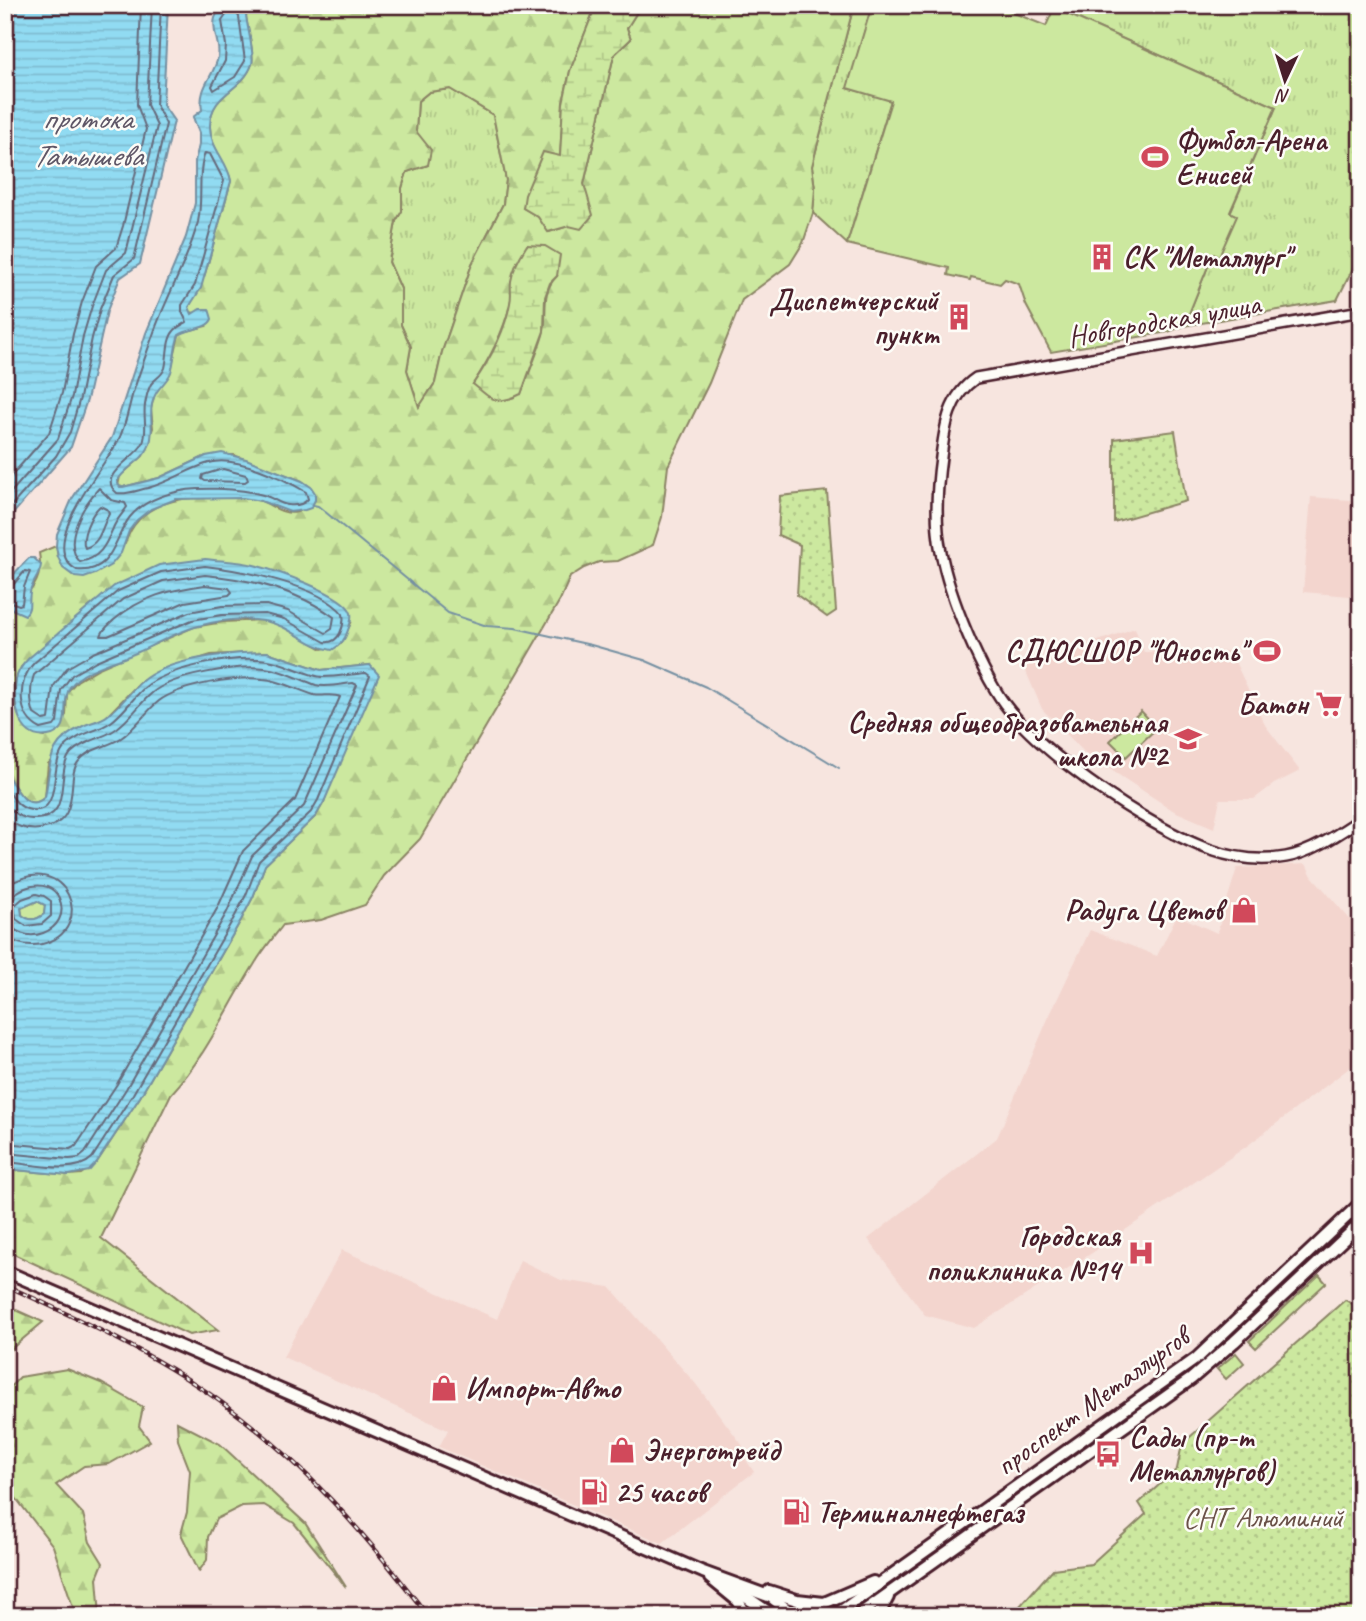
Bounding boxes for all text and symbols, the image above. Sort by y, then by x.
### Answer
north arrow [1250,46,1320,116]
text: N [1274,83,1291,108]
water label: протока Татышева [32,98,145,176]
place label: Футбол-Арена Енисей [1176,121,1329,193]
sports icon: Футбол-Арена Енисей [1140,142,1170,172]
place label: СК "Металлург" [1123,238,1297,276]
building icon: СК "Металлург" [1087,242,1117,272]
place label: Диспетчерский пункт [769,281,941,353]
street label: Новгородская улица [1065,284,1265,356]
building icon: Диспетчерский пункт [944,302,974,332]
place label: СДЮСШОР "Юность" [1005,632,1253,670]
sports icon: СДЮСШОР "Юность" [1252,636,1282,666]
place label: Батон [1237,685,1310,723]
supermarket icon: Батон [1314,689,1344,719]
place label: Средняя общеобразовательная школа №2 [848,703,1169,775]
school or university icon: Средняя общеобразовательная школа №2 [1173,724,1203,754]
place label: Радуга Цветов [1065,891,1228,930]
shop icon: Радуга Цветов [1229,895,1259,925]
place label: Городская поликлиника №14 [926,1217,1123,1289]
hospital icon: Городская поликлиника №14 [1126,1238,1156,1268]
street label: проспект Металлургов [988,1315,1201,1484]
place label: Импорт-Авто [465,1369,622,1407]
shop icon: Импорт-Авто [429,1373,459,1403]
place label: Сады (пр-т Металлургов) [1129,1418,1277,1490]
place label: Энерготрейд [643,1431,783,1469]
shop icon: Энерготрейд [607,1435,637,1465]
bus stop icon: Сады (пр-т Металлургов) [1093,1439,1123,1469]
place label: 25 часов [615,1473,712,1511]
fuel station icon: 25 часов [579,1477,609,1507]
place label: Терминалнефтегаз [817,1493,1026,1531]
fuel station icon: Терминалнефтегаз [781,1497,811,1527]
park label: СНТ Алюминий [1183,1498,1345,1536]

